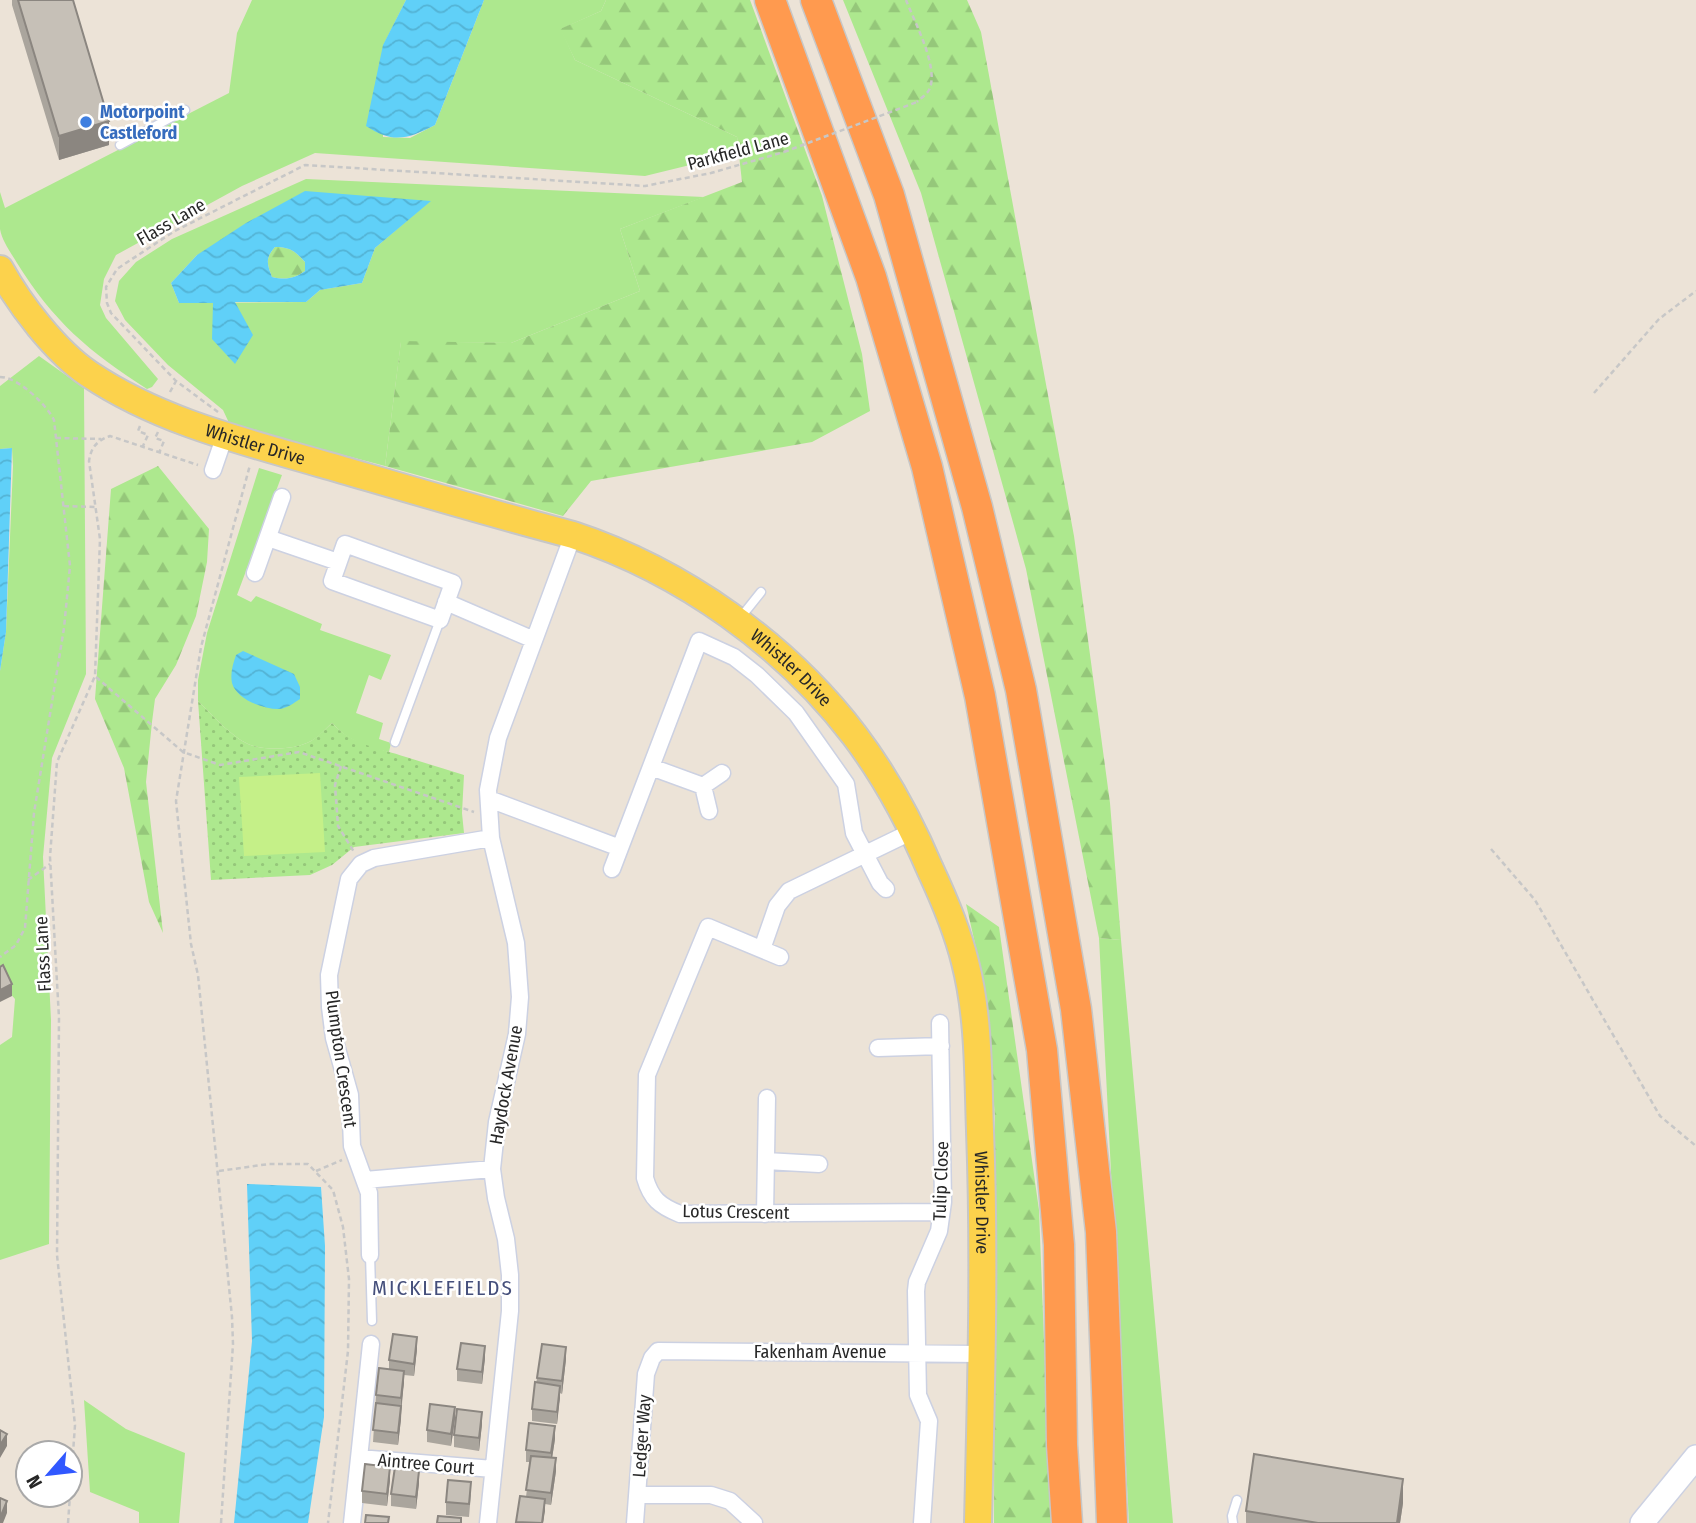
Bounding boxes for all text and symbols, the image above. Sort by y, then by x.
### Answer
place label: Motorpoint Castleford [100,101,185,144]
marker: Motorpoint Castleford [78,114,94,130]
street label: Parkfield Lane [685,127,791,175]
street label: Flass Lane [133,194,209,250]
street label: Whistler Drive [202,419,308,470]
street label: Whistler Drive [746,624,836,711]
street label: Flass Lane [30,916,56,992]
street label: Plumpton Crescent [320,989,362,1129]
street label: Haydock Avenue [485,1023,527,1146]
street label: Tulip Close [929,1141,953,1221]
street label: Whistler Drive [970,1151,993,1254]
street label: Lotus Crescent [682,1200,790,1224]
district label: MICKLEFIELDS [372,1275,514,1301]
street label: Fakenham Avenue [754,1341,886,1363]
street label: Ledger Way [628,1394,656,1478]
north arrow [14,1439,84,1509]
street label: Aintree Court [377,1449,475,1479]
text: N [22,1471,47,1492]

